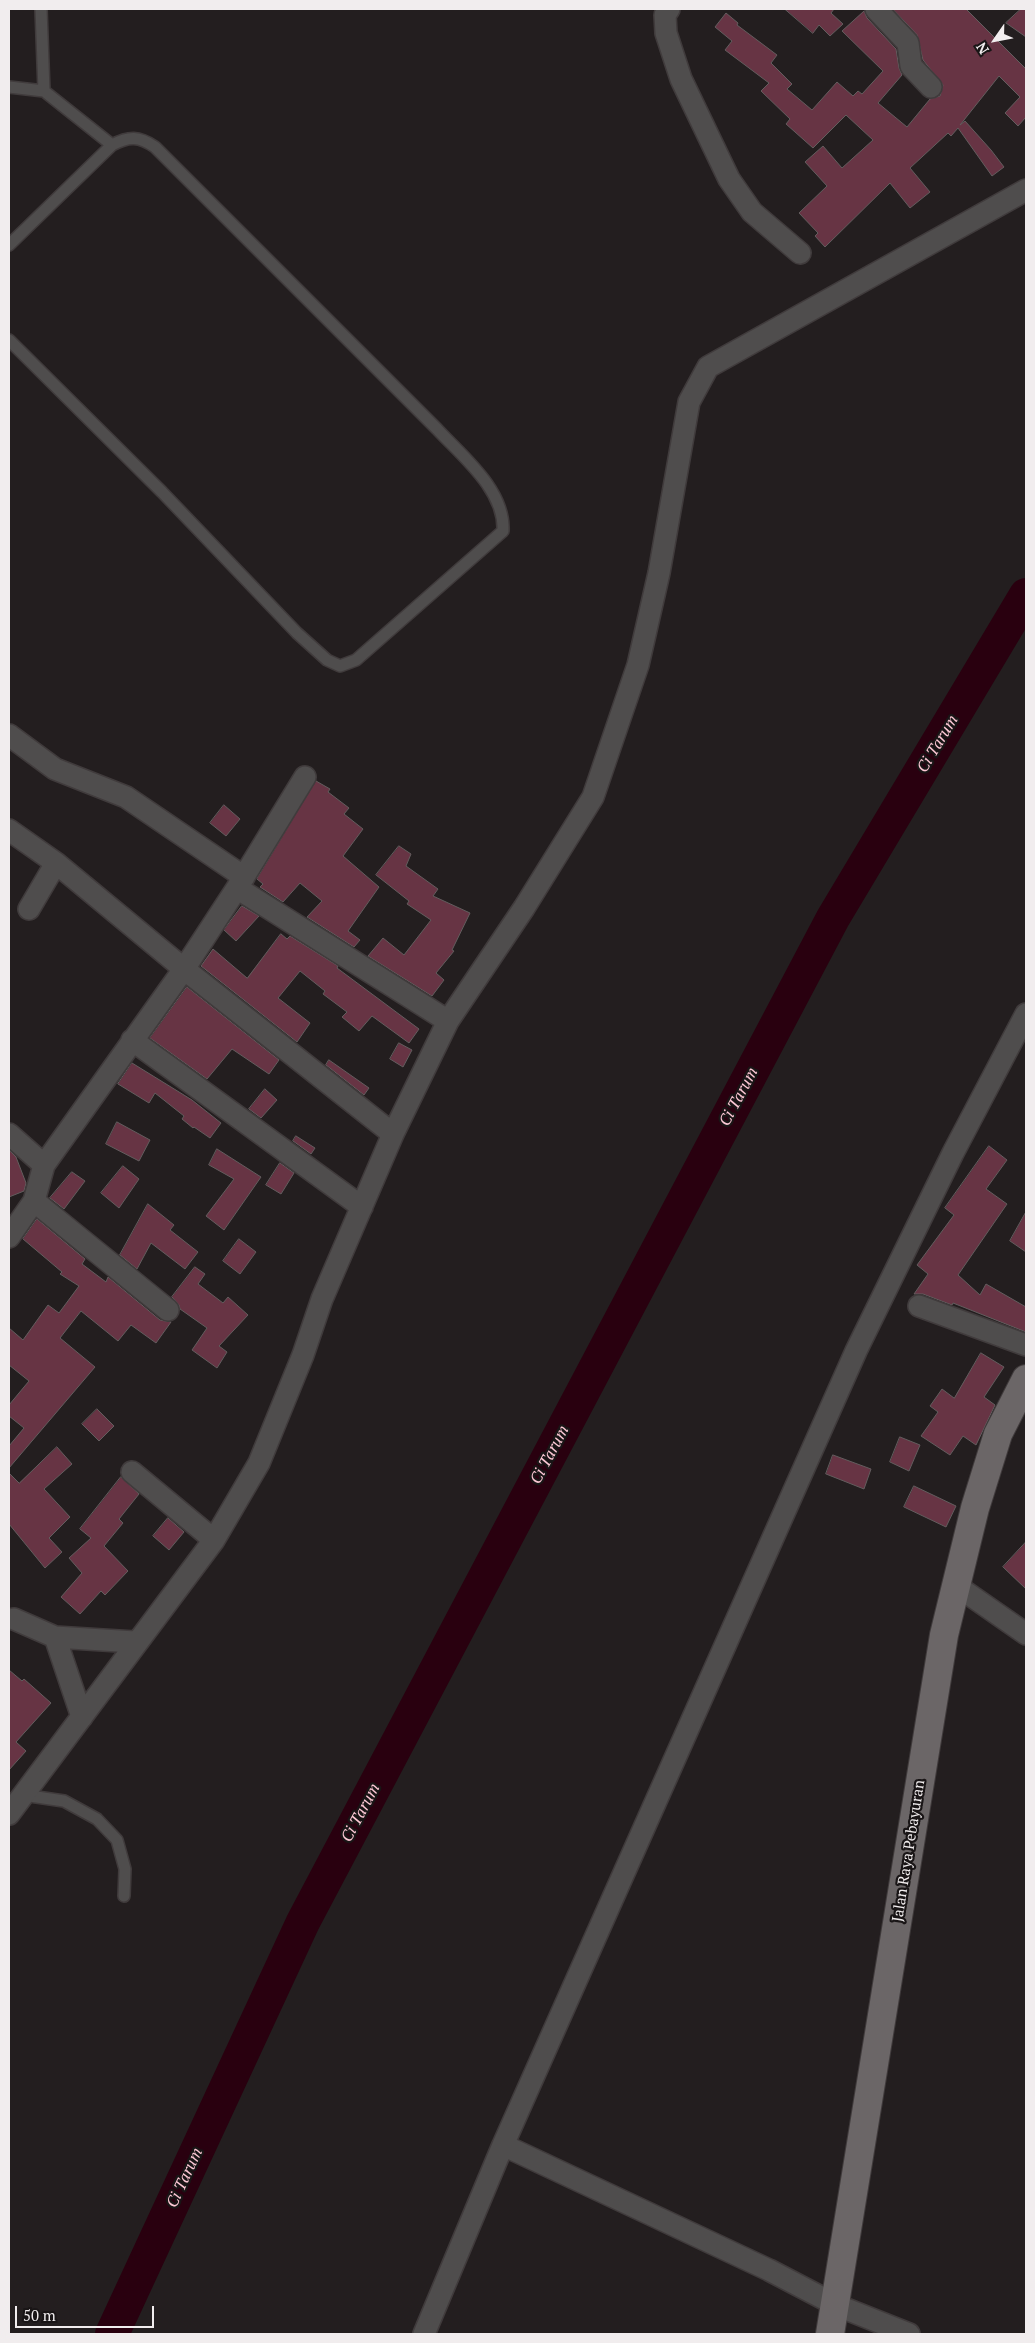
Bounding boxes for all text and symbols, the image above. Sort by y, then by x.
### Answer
north arrow [970,15,1020,65]
text: N [971,39,993,58]
water label: Ci Tarum [913,712,963,776]
water label: Ci Tarum [716,1064,762,1130]
water label: Ci Tarum [527,1422,573,1488]
street label: Jalan Raya Pebayuran [889,1779,929,1923]
water label: Ci Tarum [338,1780,384,1846]
water label: Ci Tarum [163,2145,207,2211]
scale bar [18,2296,156,2328]
text: 50 m [23,2305,56,2325]

